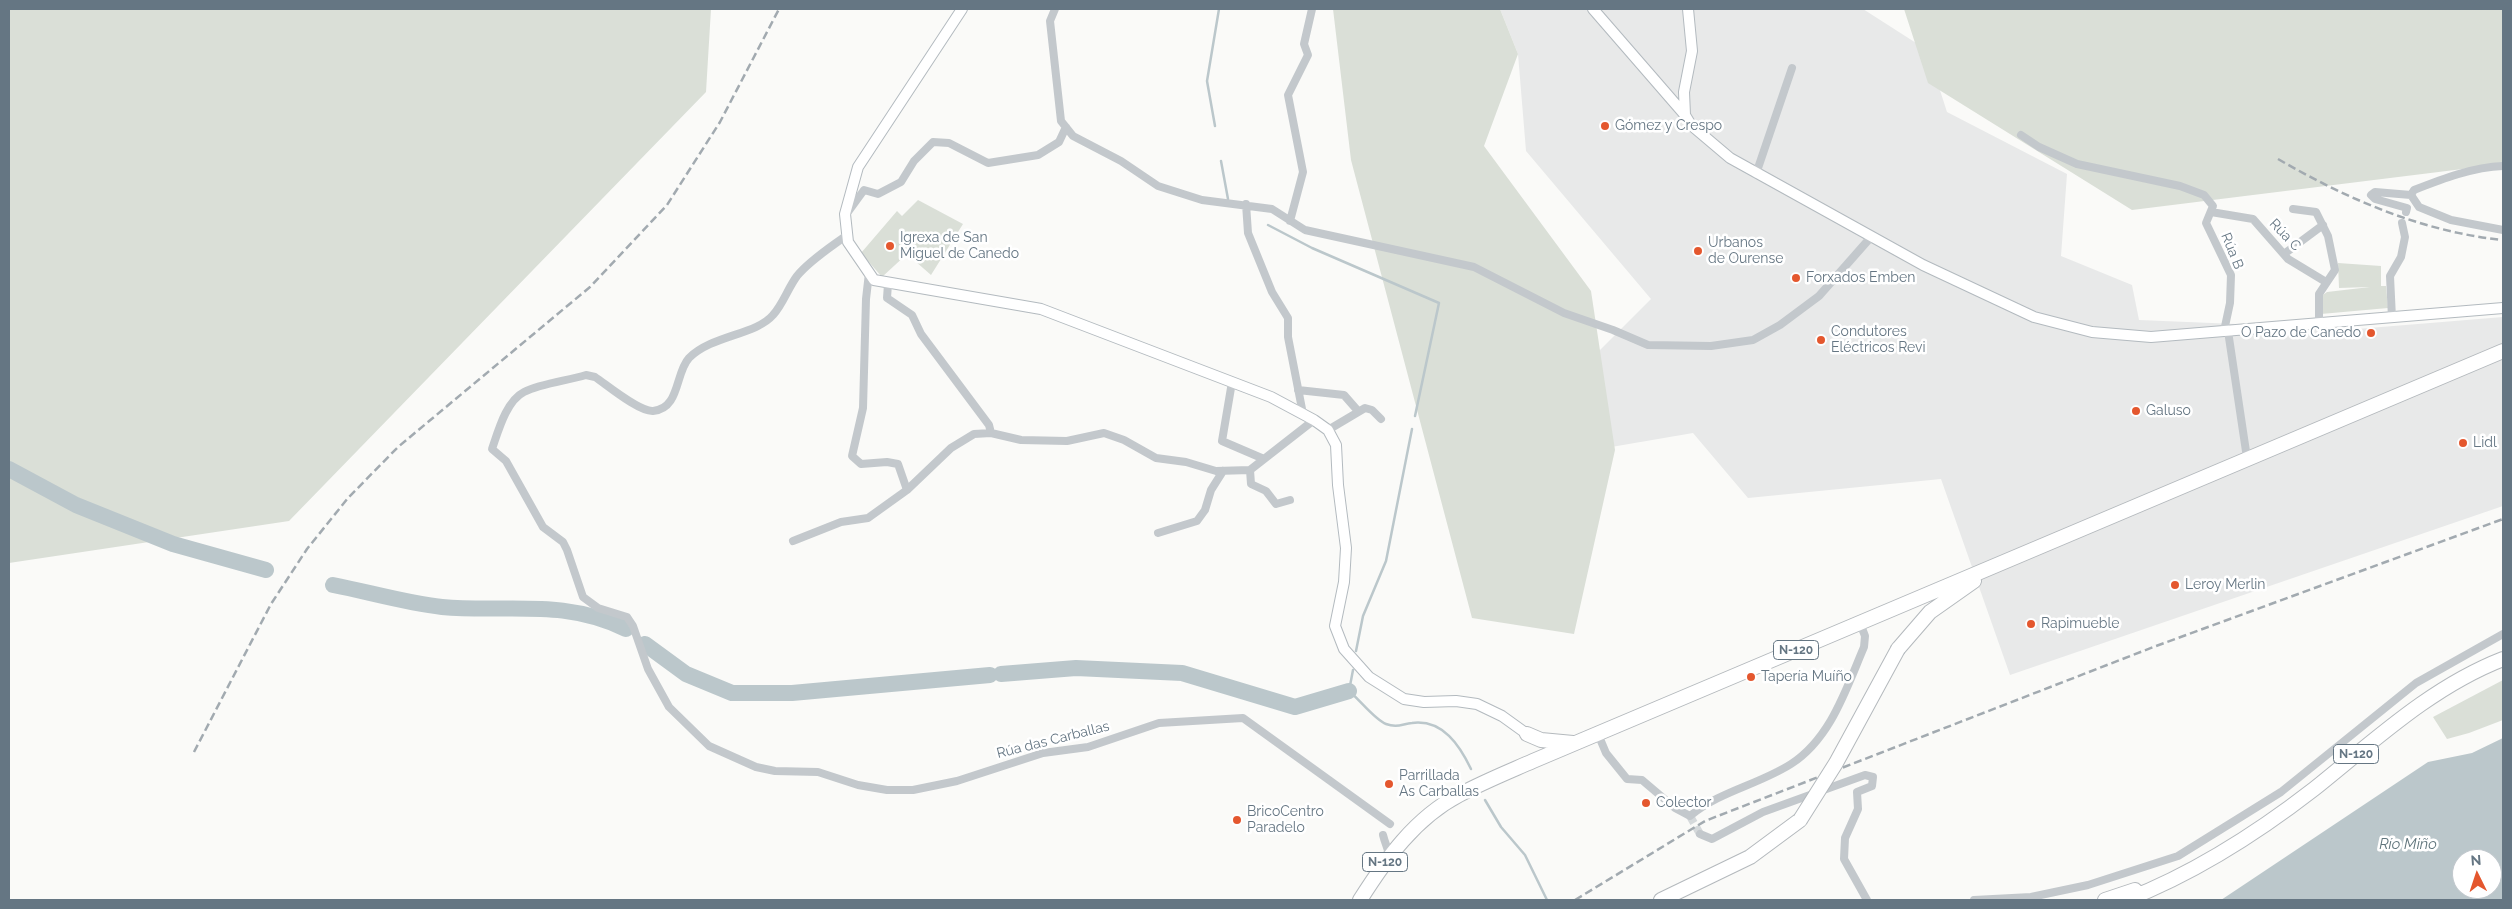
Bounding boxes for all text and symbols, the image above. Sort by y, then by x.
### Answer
place label: Gómez y Crespo [1615,118,1722,134]
marker: Gómez y Crespo [1599,120,1611,132]
street label: Rúa C [2266,215,2304,255]
place label: Igrexa de San Miguel de Canedo [900,230,1019,262]
street label: Rúa B [2217,230,2247,272]
place label: Urbanos de Ourense [1708,235,1783,268]
marker: Igrexa de San Miguel de Canedo [884,240,896,252]
marker: Urbanos de Ourense [1692,245,1704,257]
place label: Forxados Emben [1806,270,1915,286]
marker: Forxados Emben [1790,272,1802,284]
place label: Condutores Eléctricos Revi [1831,324,1926,357]
place label: O Pazo de Canedo [2241,325,2361,341]
marker: O Pazo de Canedo [2365,327,2377,339]
marker: Condutores Eléctricos Revi [1815,334,1827,346]
place label: Galuso [2146,403,2191,419]
marker: Galuso [2130,405,2142,417]
place label: Lidl [2473,435,2497,451]
marker: Lidl [2457,437,2469,449]
place label: Leroy Merlin [2185,577,2265,593]
marker: Leroy Merlin [2169,579,2181,591]
place label: Rapimueble [2041,616,2119,632]
marker: Rapimueble [2025,618,2037,630]
road number: N-120 [1774,640,1818,660]
place label: Tapería Muíño [1761,669,1852,685]
marker: Tapería Muíño [1745,671,1757,683]
street label: Rúa das Carballas [995,718,1111,762]
road number: N-120 [2334,744,2378,764]
place label: Parrillada As Carballas [1399,768,1479,800]
marker: Parrillada As Carballas [1383,778,1395,790]
place label: Colector [1656,795,1711,811]
marker: Colector [1640,797,1652,809]
place label: BricoCentro Paradelo [1247,804,1324,836]
marker: BricoCentro Paradelo [1231,814,1243,826]
water label: Río Miño [2379,835,2437,853]
north arrow [2452,849,2502,899]
road number: N-120 [1362,852,1408,872]
text: N [2470,852,2482,868]

